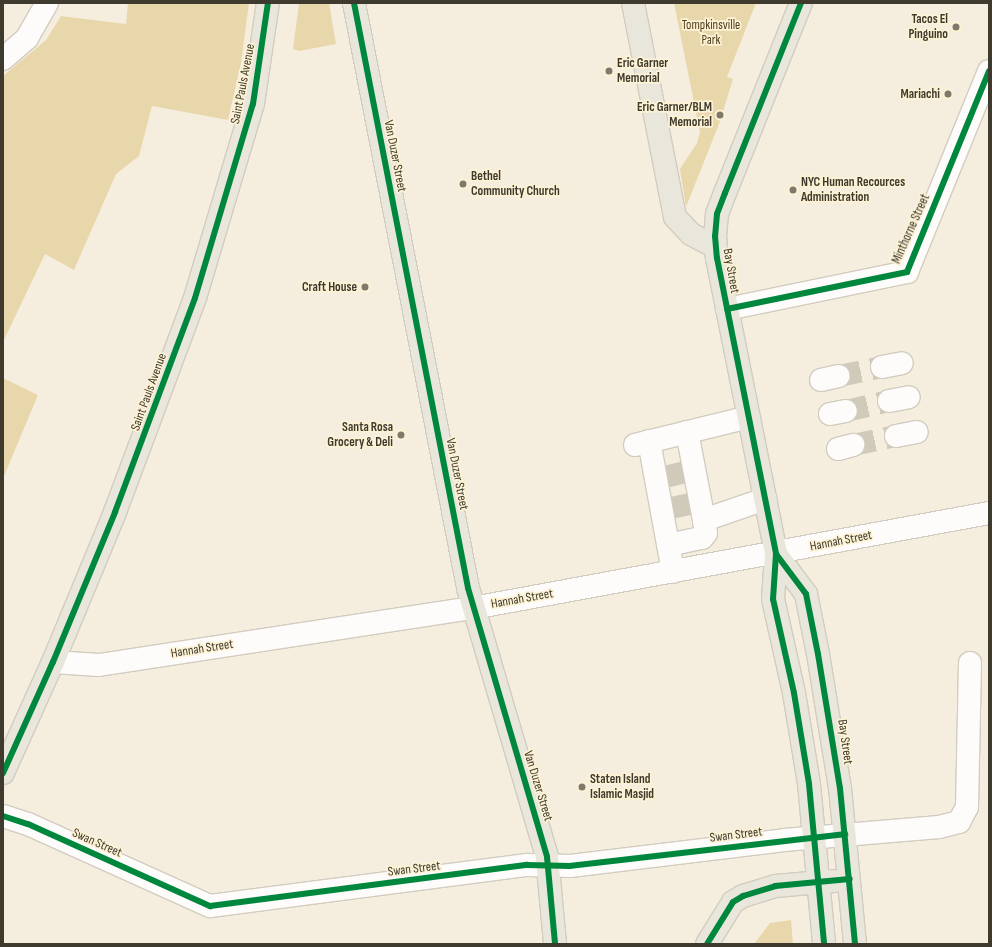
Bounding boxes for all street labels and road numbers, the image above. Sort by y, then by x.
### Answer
street label: Saint Pauls Avenue [228,43,258,125]
street label: Van Duzer Street [380,119,410,193]
street label: Minthorne Street [889,192,933,266]
street label: Bay Street [719,247,743,295]
street label: Saint Pauls Avenue [128,351,170,433]
street label: Van Duzer Street [442,437,472,511]
street label: Hannah Street [809,527,873,555]
street label: Hannah Street [490,586,554,612]
street label: Hannah Street [170,636,234,662]
street label: Bay Street [834,719,856,765]
street label: Van Duzer Street [520,749,556,823]
street label: Swan Street [709,824,763,846]
street label: Swan Street [70,825,124,861]
street label: Swan Street [387,858,441,880]

